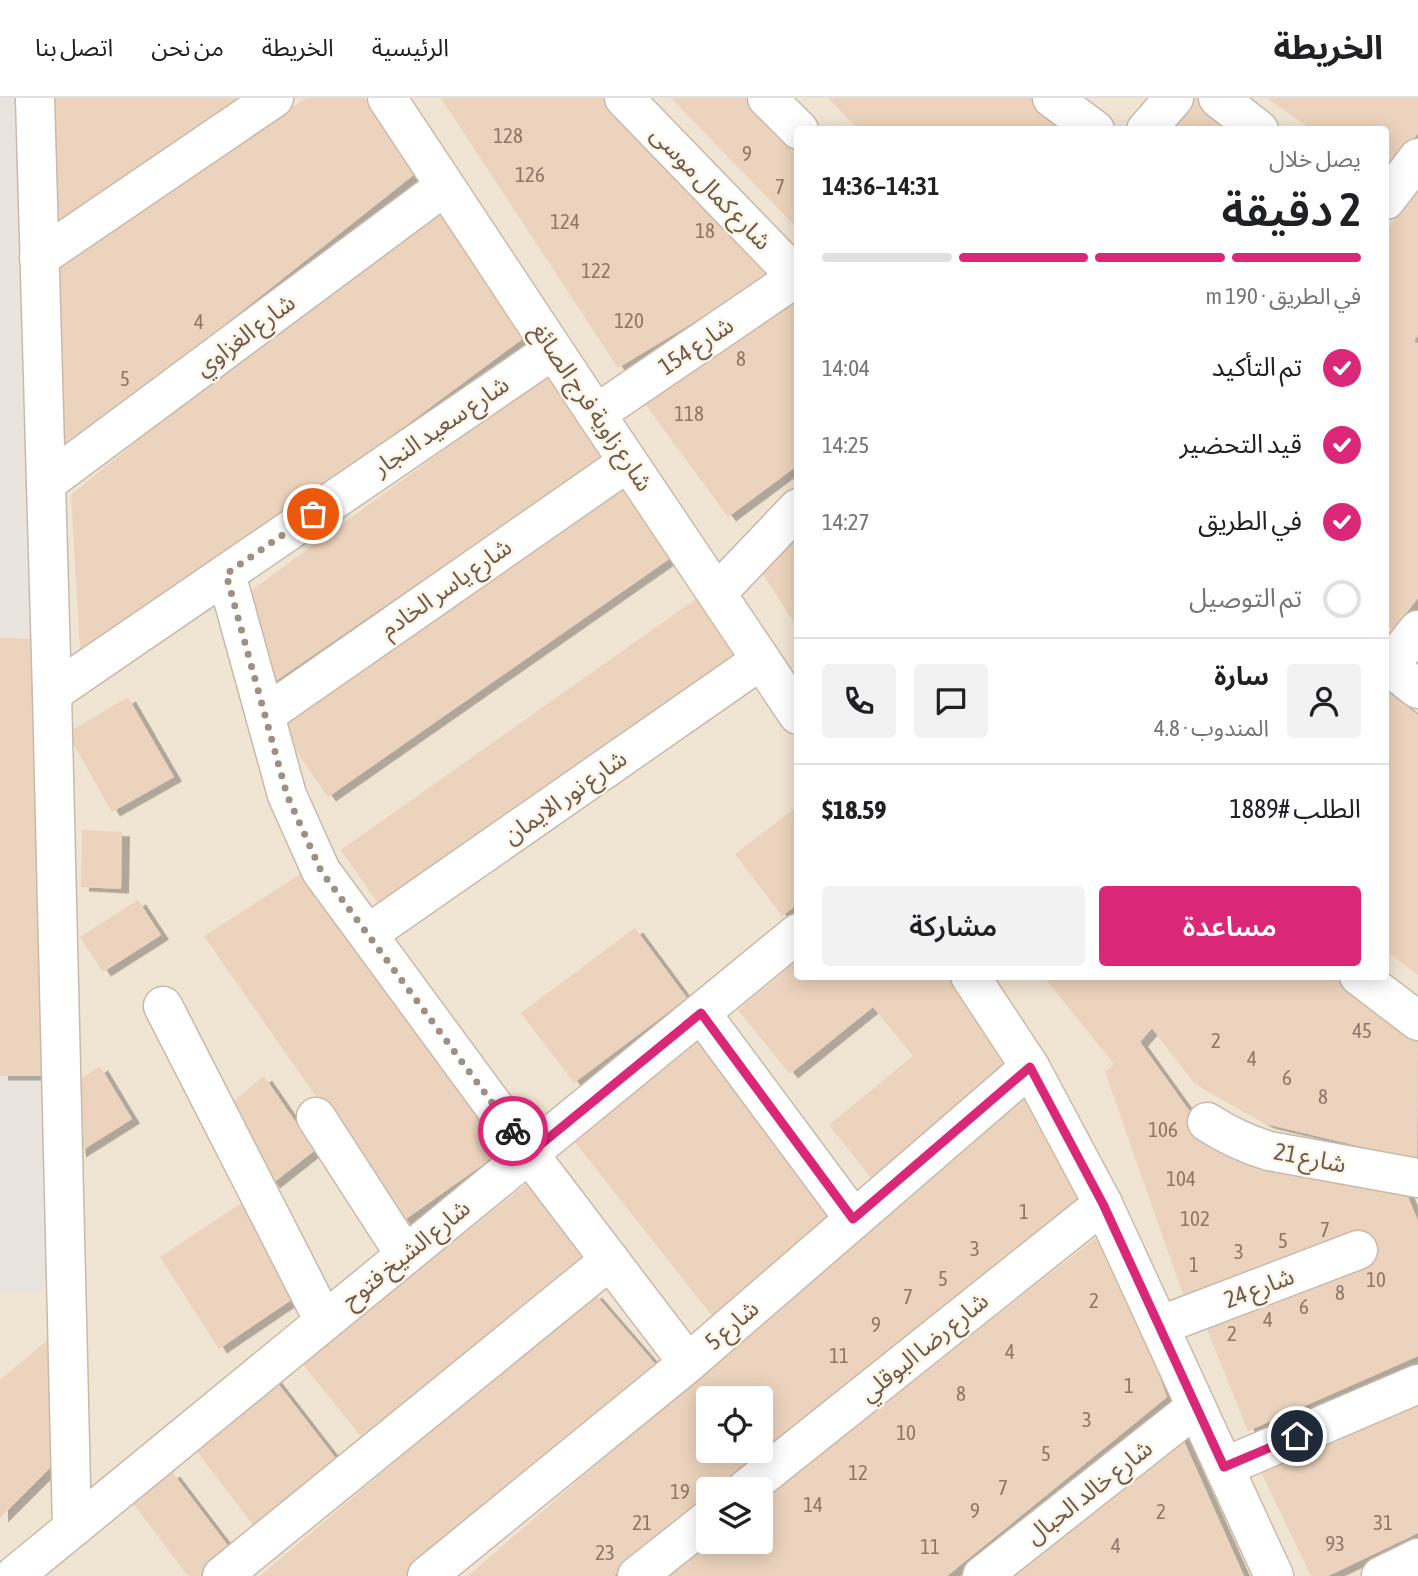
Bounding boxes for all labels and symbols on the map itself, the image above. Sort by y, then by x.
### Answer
street label: شارع كمال موسى [643,120,777,258]
house number: 128 [493,123,523,147]
house number: 9 [742,141,752,165]
house number: 126 [515,162,545,186]
house number: 7 [775,174,785,198]
house number: 124 [550,209,580,233]
house number: 18 [695,218,715,242]
house number: 122 [581,258,611,282]
street label: شارع الغزاوي [189,288,303,385]
house number: 120 [614,308,644,332]
house number: 4 [194,309,204,333]
street label: شارع 154 [653,311,740,384]
street label: شارع زاوية فرج الصائغ [523,318,659,498]
house number: 8 [736,346,746,370]
house number: 5 [120,366,130,390]
street label: شارع سعيد النجار [367,370,516,485]
house number: 118 [674,401,704,425]
pin [283,484,343,544]
street label: شارع ياسر الخادم [375,533,519,647]
street label: شارع نور الايمان [498,744,634,852]
house number: 45 [1352,1018,1372,1042]
house number: 2 [1211,1028,1221,1052]
house number: 4 [1247,1046,1257,1070]
house number: 6 [1282,1065,1292,1089]
house number: 8 [1318,1084,1328,1108]
courier [478,1096,548,1166]
house number: 106 [1148,1117,1178,1141]
street label: شارع 21 [1271,1137,1348,1182]
house number: 104 [1166,1166,1196,1190]
street label: شارع الشيخ فتوح [336,1194,478,1316]
house number: 1 [1019,1199,1029,1223]
house number: 102 [1180,1206,1210,1230]
house number: 7 [1320,1217,1330,1241]
house number: 5 [1278,1228,1288,1252]
house number: 3 [970,1236,980,1260]
house number: 3 [1234,1239,1244,1263]
house number: 1 [1189,1252,1199,1276]
street label: شارع 24 [1220,1262,1299,1317]
house number: 5 [938,1266,948,1290]
house number: 10 [1366,1267,1386,1291]
house number: 8 [1335,1280,1345,1304]
house number: 7 [903,1284,913,1308]
street label: شارع رضا البوقلي [854,1287,997,1411]
house number: 2 [1089,1288,1099,1312]
street label: شارع 5 [700,1294,766,1358]
house number: 6 [1299,1294,1309,1318]
house number: 4 [1263,1307,1273,1331]
house number: 9 [871,1312,881,1336]
house number: 2 [1227,1321,1237,1345]
house number: 4 [1005,1339,1015,1363]
house number: 11 [829,1343,849,1367]
house number: 1 [1124,1373,1134,1397]
house number: 8 [956,1381,966,1405]
pin [1267,1406,1327,1466]
house number: 3 [1082,1407,1092,1431]
house number: 10 [896,1420,916,1444]
street label: شارع خالد الحبال [1020,1434,1160,1552]
house number: 5 [1041,1441,1051,1465]
house number: 12 [848,1460,868,1484]
house number: 7 [998,1475,1008,1499]
house number: 19 [670,1479,690,1503]
house number: 14 [803,1492,823,1516]
house number: 9 [970,1498,980,1522]
house number: 2 [1156,1499,1166,1523]
house number: 21 [632,1510,652,1534]
house number: 31 [1373,1510,1393,1534]
house number: 93 [1325,1531,1345,1555]
house number: 4 [1111,1533,1121,1557]
house number: 11 [920,1534,940,1558]
house number: 23 [595,1540,615,1564]

